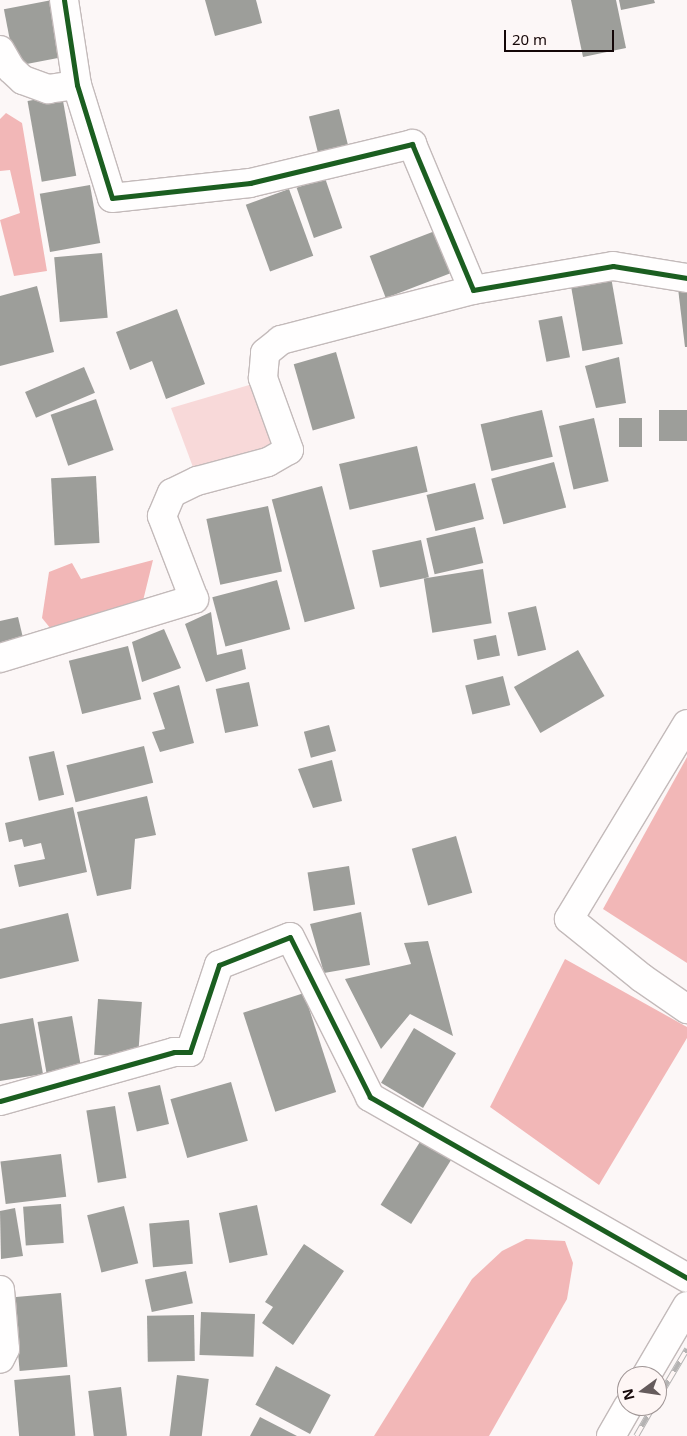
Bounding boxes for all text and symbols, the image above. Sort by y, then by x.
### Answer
scale bar [507,20,617,52]
text: 20 m [512,29,547,49]
north arrow [617,1366,667,1416]
text: N [617,1387,639,1402]

